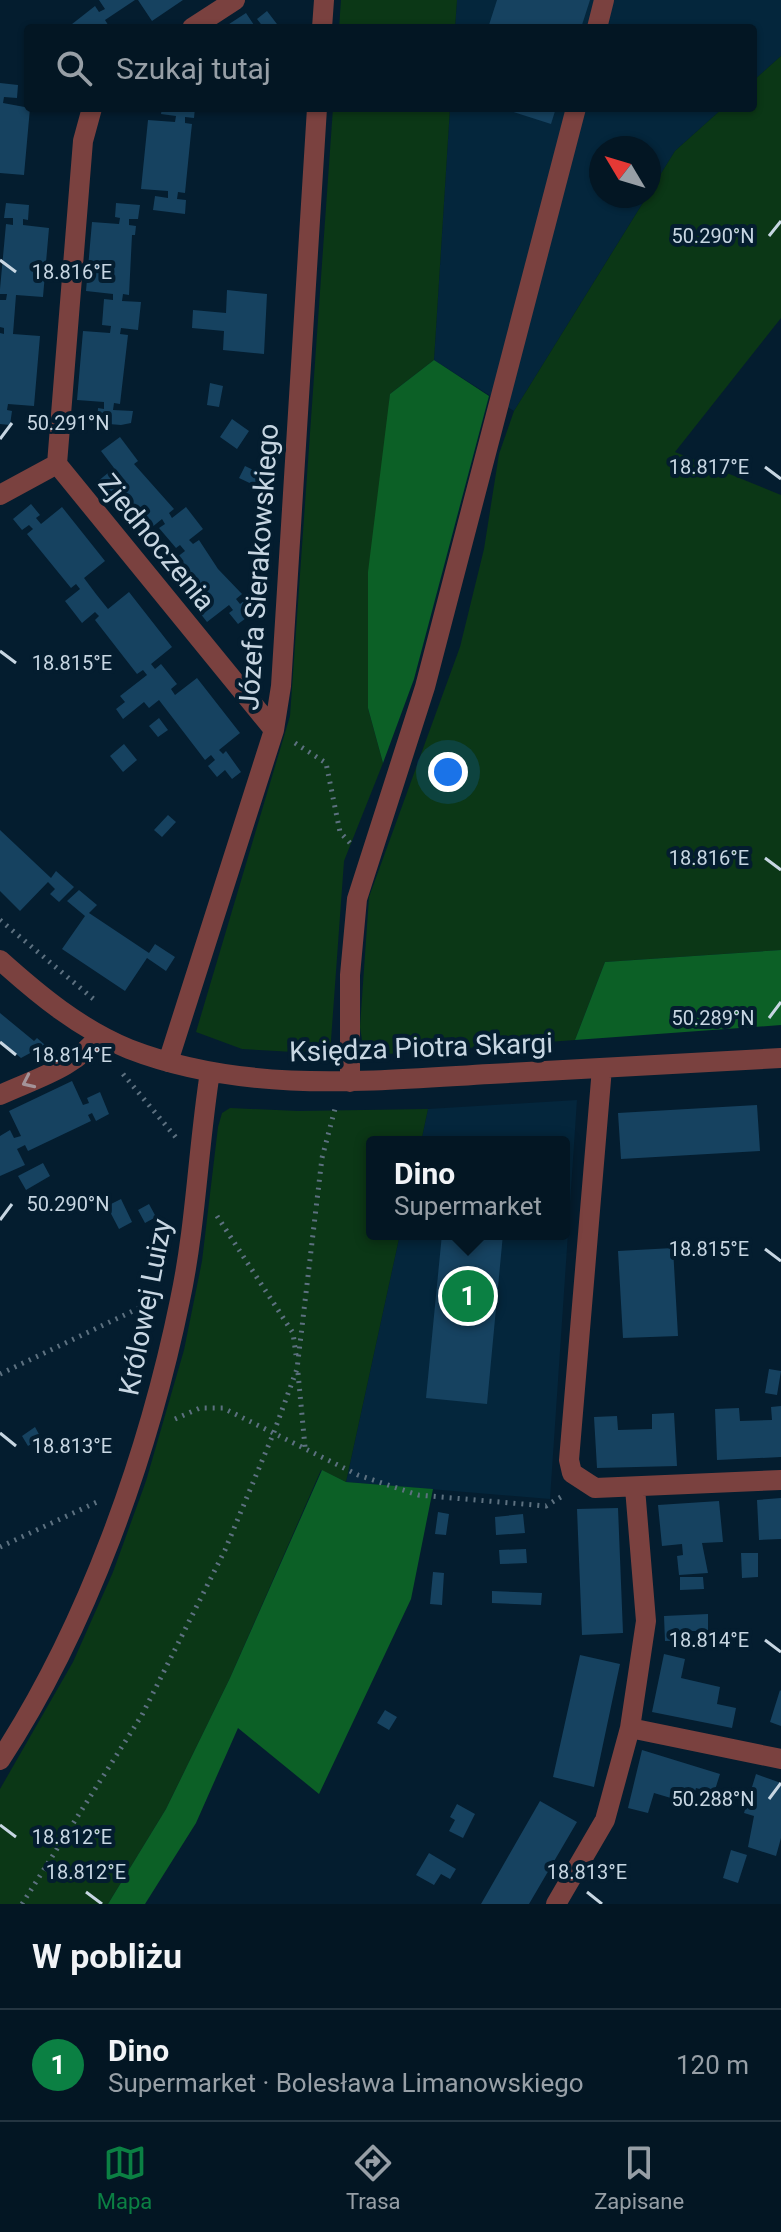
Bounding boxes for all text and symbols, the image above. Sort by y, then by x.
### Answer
search box [24,24,757,112]
icon: search [52,46,96,90]
text: Szukaj tutaj [116,51,271,86]
north arrow [589,136,661,208]
text: 50.290°N [671,224,755,248]
text: 18.816°E [32,260,112,284]
text: 50.291°N [26,411,110,435]
street label: Józefa Sierakowskiego [232,423,285,711]
text: 18.817°E [669,455,749,479]
street label: Zjednoczenia [91,467,222,617]
text: 18.815°E [32,651,112,675]
your location [428,752,468,792]
text: 18.816°E [669,846,749,870]
text: 50.289°N [671,1006,755,1030]
street label: Księdza Piotra Skargi [288,1026,554,1069]
text: 18.814°E [32,1043,112,1067]
one-way arrow [22,1072,37,1088]
popup [366,1136,570,1240]
text: Dino [394,1156,455,1191]
text: Supermarket [394,1191,542,1221]
text: 50.290°N [26,1192,110,1216]
street label: Królowej Luizy [112,1216,179,1398]
text: 18.815°E [669,1237,749,1261]
pin: 1 [442,1266,494,1326]
text: 18.813°E [32,1434,112,1458]
text: 18.814°E [669,1628,749,1652]
text: 50.288°N [671,1787,755,1811]
text: 18.812°E [32,1825,112,1849]
text: 18.812°E [46,1860,126,1884]
text: 18.813°E [547,1860,627,1884]
text: W pobliżu [32,1936,182,1976]
text: Dino [108,2033,169,2068]
text: 1 [51,2050,65,2080]
text: 120 m [676,2050,749,2080]
text: Supermarket · Bolesława Limanowskiego [108,2068,584,2098]
tab: Mapa [97,2141,152,2214]
tab: Trasa [346,2141,401,2214]
tab: Zapisane [594,2141,684,2214]

